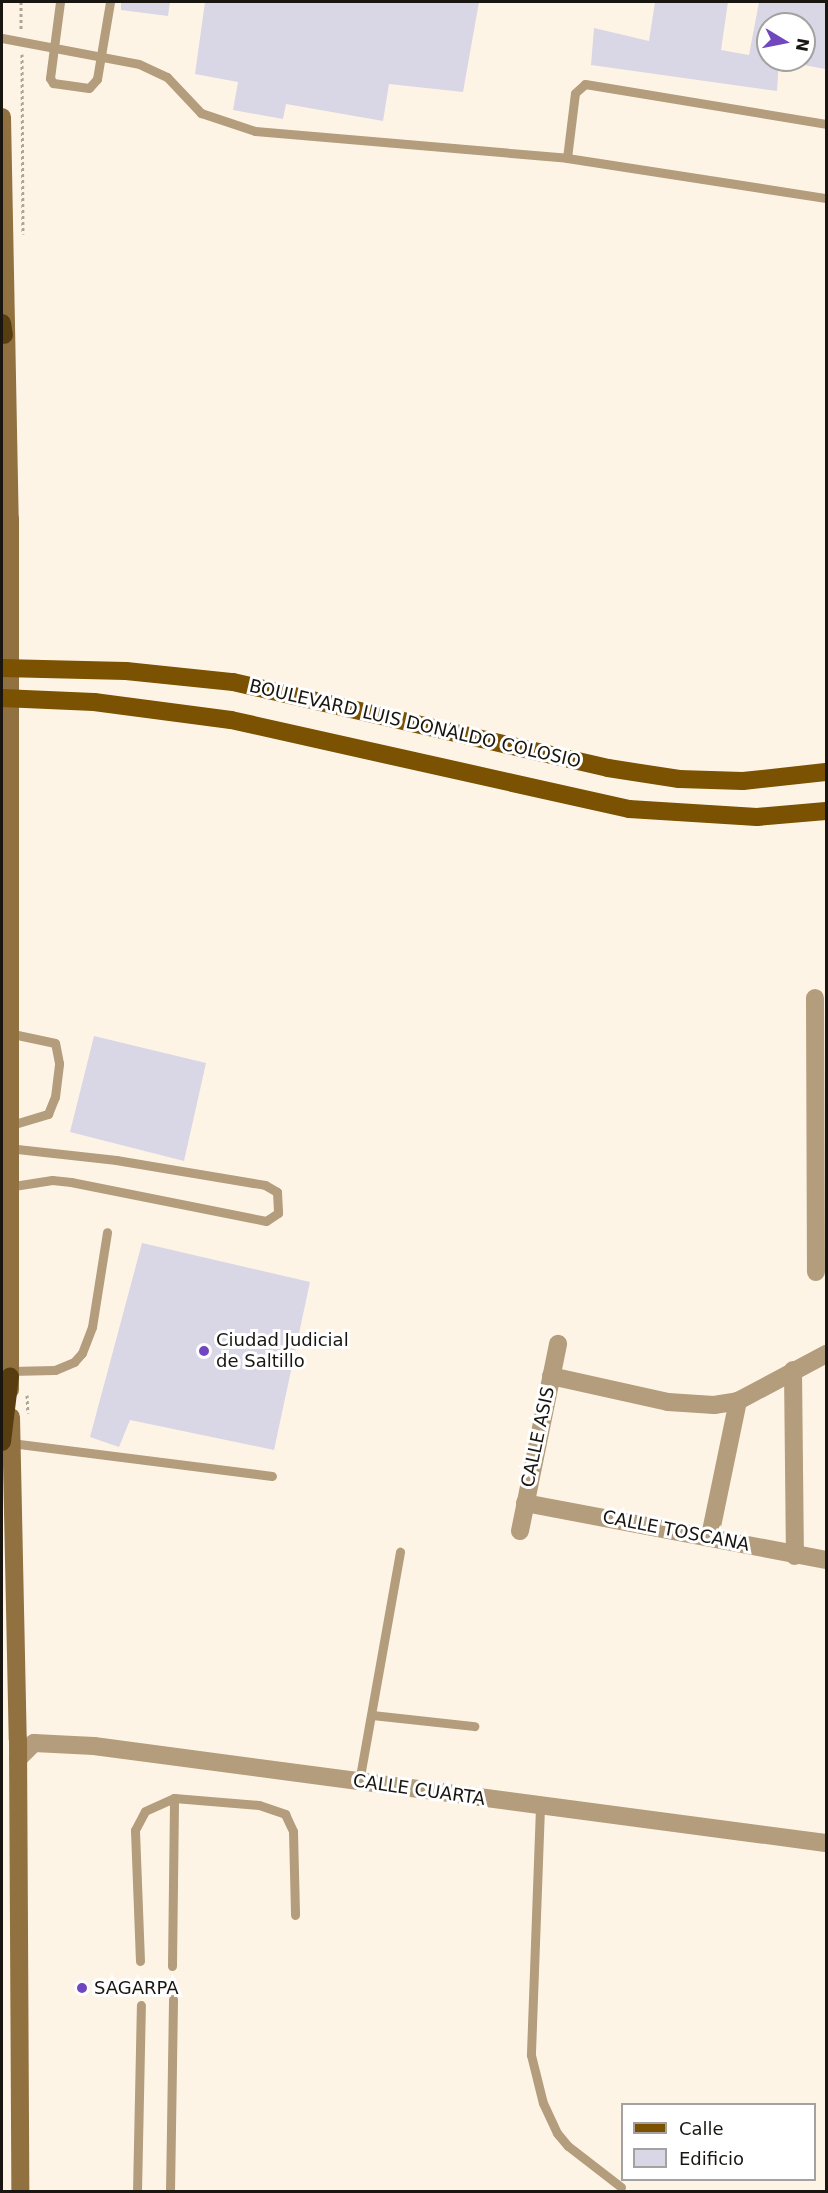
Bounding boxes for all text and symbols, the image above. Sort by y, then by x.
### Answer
north arrow [756,12,816,72]
text: N [792,37,813,53]
street label: BOULEVARD LUIS DONALDO COLOSIO [247,675,583,773]
place label: Ciudad Judicial de Saltillo [216,1330,349,1372]
marker: Ciudad Judicial de Saltillo [197,1344,211,1358]
street label: CALLE ASIS [517,1385,559,1489]
street label: CALLE TOSCANA [601,1506,751,1556]
street label: CALLE CUARTA [352,1770,486,1810]
place label: SAGARPA [94,1977,179,1999]
marker: SAGARPA [75,1981,89,1995]
legend [621,2103,816,2181]
text: Calle [679,2118,724,2139]
text: Edificio [679,2148,744,2169]

